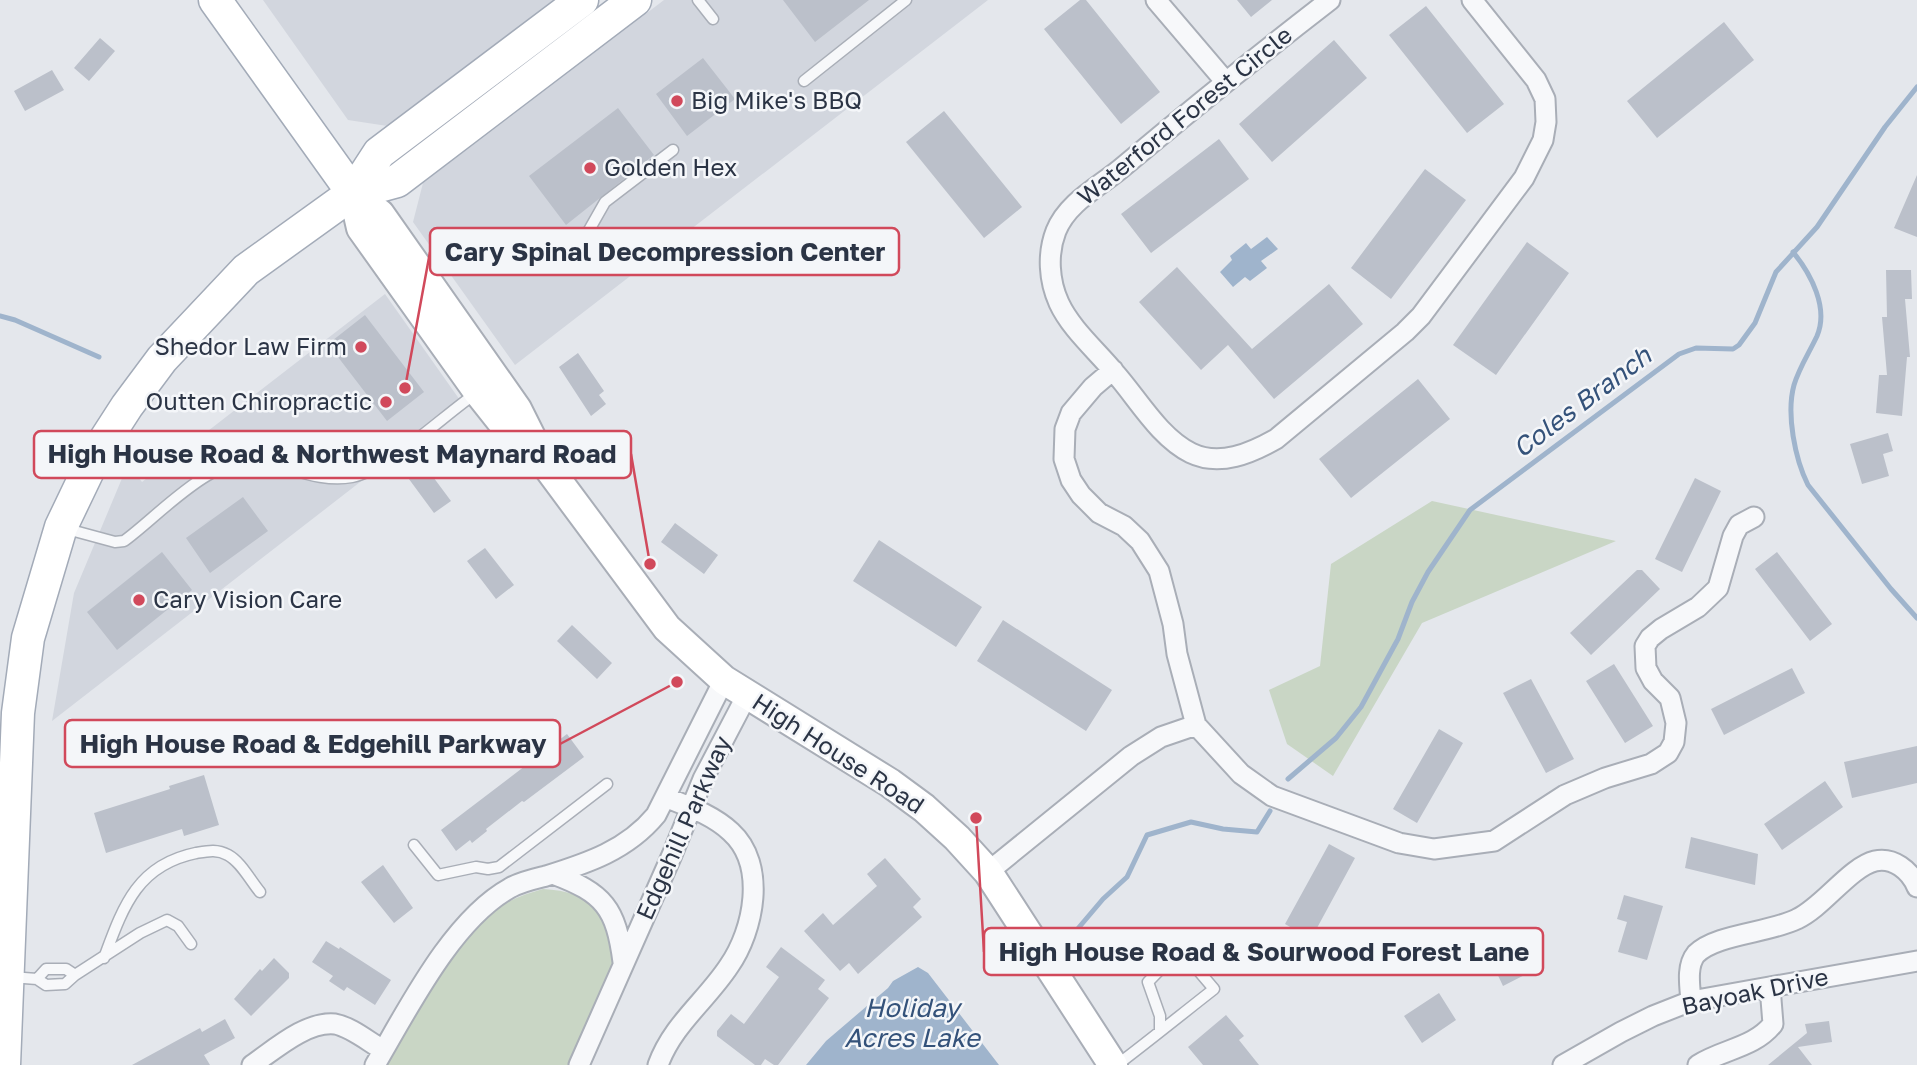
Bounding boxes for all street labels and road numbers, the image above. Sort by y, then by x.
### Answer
street label: Waterford Forest Circle [1071,19,1297,210]
street label: High House Road [748,686,930,819]
street label: Edgehill Parkway [629,731,736,924]
street label: Bayoak Drive [1679,961,1831,1020]

